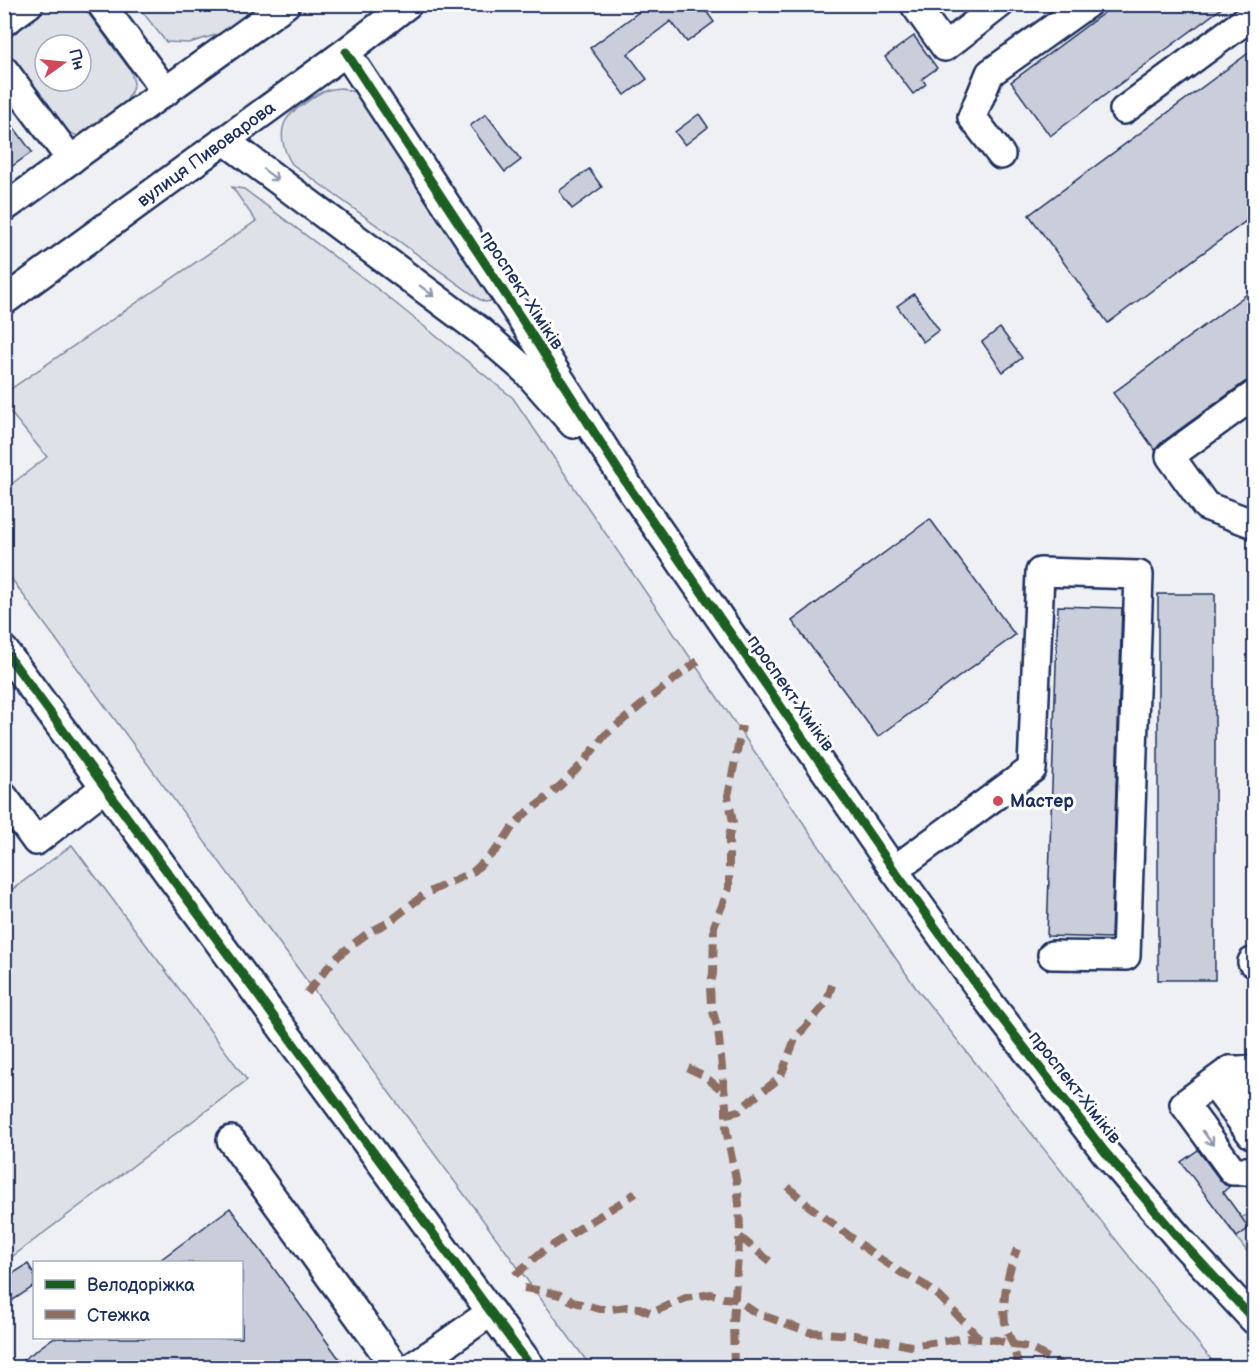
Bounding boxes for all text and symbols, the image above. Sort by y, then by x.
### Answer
north arrow [33,33,93,93]
text: Пн [64,47,88,72]
street label: вулиця Пивоварова [133,97,280,211]
one-way arrow [262,168,278,181]
street label: проспект Хіміків [475,227,568,354]
one-way arrow [419,285,435,298]
street label: проспект Хіміків [743,631,839,756]
place label: Мастер [1010,791,1074,812]
marker: Мастер [991,794,1005,808]
street label: проспект Хіміків [1024,1027,1125,1148]
one-way arrow [1202,1129,1214,1145]
legend [33,1261,243,1339]
text: Велодоріжка [87,1275,195,1296]
text: Стежка [87,1305,150,1326]

